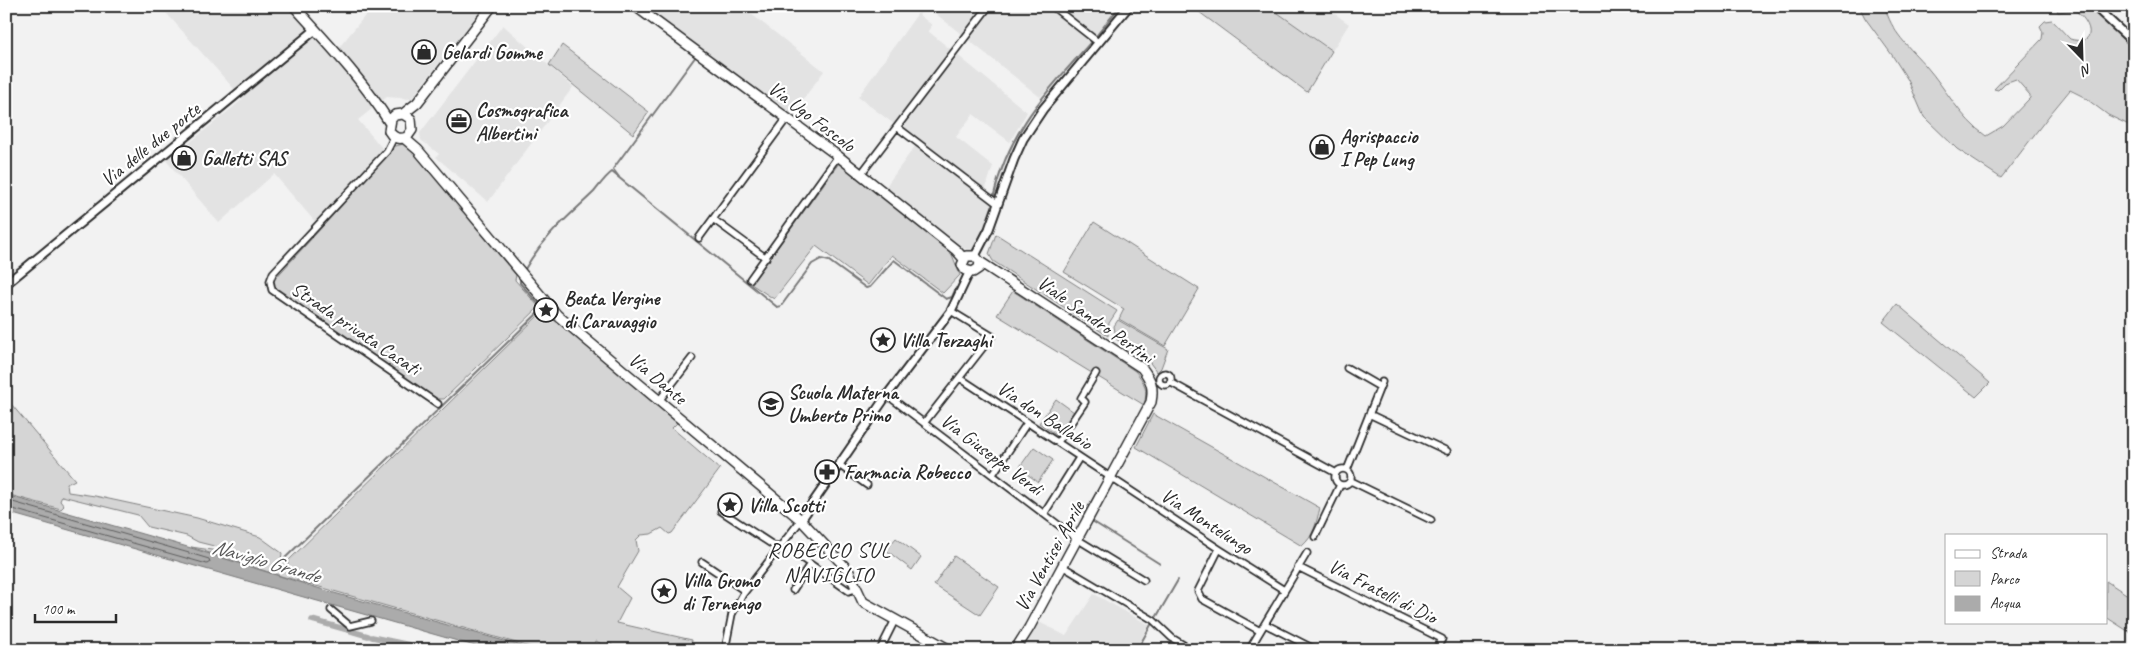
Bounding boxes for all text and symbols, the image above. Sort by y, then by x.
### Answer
north arrow [2058,32,2108,82]
shop icon: Gelardi Gomme [411,39,437,65]
place label: Gelardi Gomme [442,40,543,65]
text: N [2077,60,2094,80]
street label: Via Ugo Foscolo [763,75,861,158]
street label: Via delle due porte [96,96,206,192]
place label: Cosmografica Albertini [476,98,569,146]
office icon: Cosmografica Albertini [446,108,472,134]
place label: Agrispaccio I Pep Lung [1340,124,1419,172]
shop icon: Agrispaccio I Pep Lung [1309,134,1335,160]
shop icon: Galletti SAS [171,145,197,171]
place label: Galletti SAS [202,146,289,171]
street label: Viale Sandro Pertini [1033,270,1161,370]
street label: Strada privata Casati [286,276,427,382]
place label: Beata Vergine di Caravaggio [564,286,661,334]
place icon: Beata Vergine di Caravaggio [533,297,559,323]
place icon: Villa Terzaghi [870,327,896,353]
place label: Villa Terzaghi [900,328,995,353]
street label: Via Dante [623,347,693,411]
street label: Via don Ballabio [992,375,1098,456]
place label: Scuola Materna Umberto Primo [788,380,899,428]
school or university icon: Scuola Materna Umberto Primo [758,391,784,417]
street label: Via Giuseppe Verdi [936,408,1050,502]
pharmacy icon: Farmacia Robecco [814,459,840,485]
place label: Farmacia Robecco [844,460,972,485]
street label: Via Montelungo [1156,483,1258,561]
place icon: Villa Scotti [717,492,743,518]
place label: Villa Scotti [748,493,827,518]
street label: Via Ventisei Aprile [1009,496,1091,616]
water label: Naviglio Grande [209,533,326,590]
legend [1945,534,2108,624]
district label: ROBECCO SUL NAVIGLIO [767,536,891,589]
text: Strada [1990,544,2027,563]
street label: Via Fratelli di Dio [1324,553,1443,630]
place label: Villa Gromo di Ternengo [682,568,762,616]
text: Parco [1990,570,2021,589]
place icon: Villa Gromo di Ternengo [651,578,677,604]
scale bar [35,591,116,623]
text: Acqua [1990,594,2021,613]
text: 100 m [42,600,76,619]

